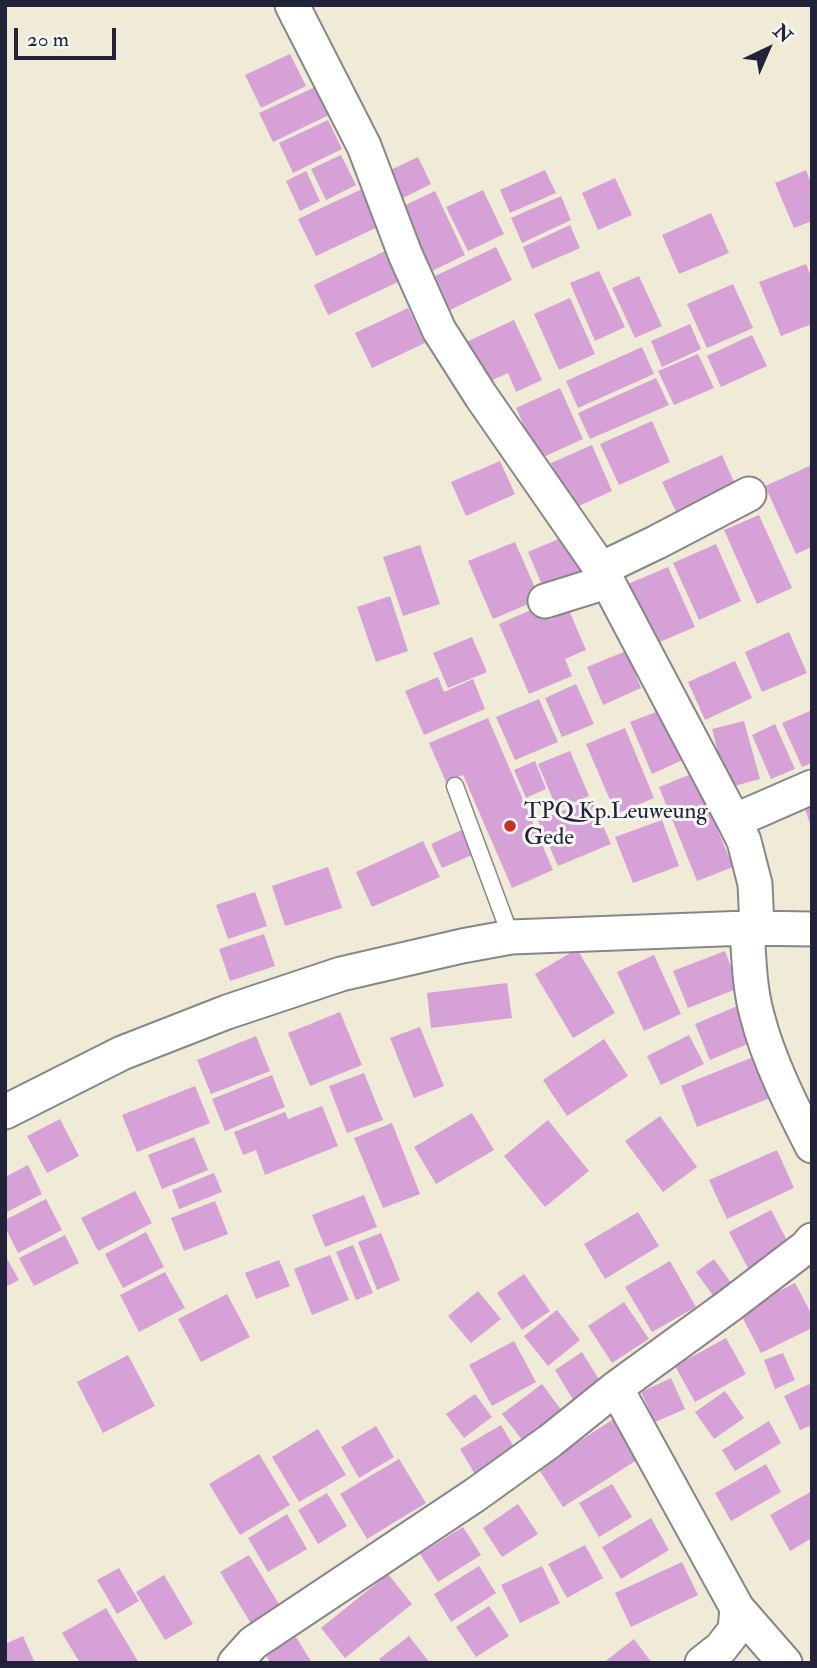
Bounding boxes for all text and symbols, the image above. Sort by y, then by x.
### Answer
scale bar [18,14,119,58]
north arrow [733,14,803,84]
text: N [768,19,797,48]
text: 20 m [27,26,69,53]
place label: TPQ Kp.Leuweung Gede [524,799,708,853]
marker: TPQ Kp.Leuweung Gede [502,818,518,834]

